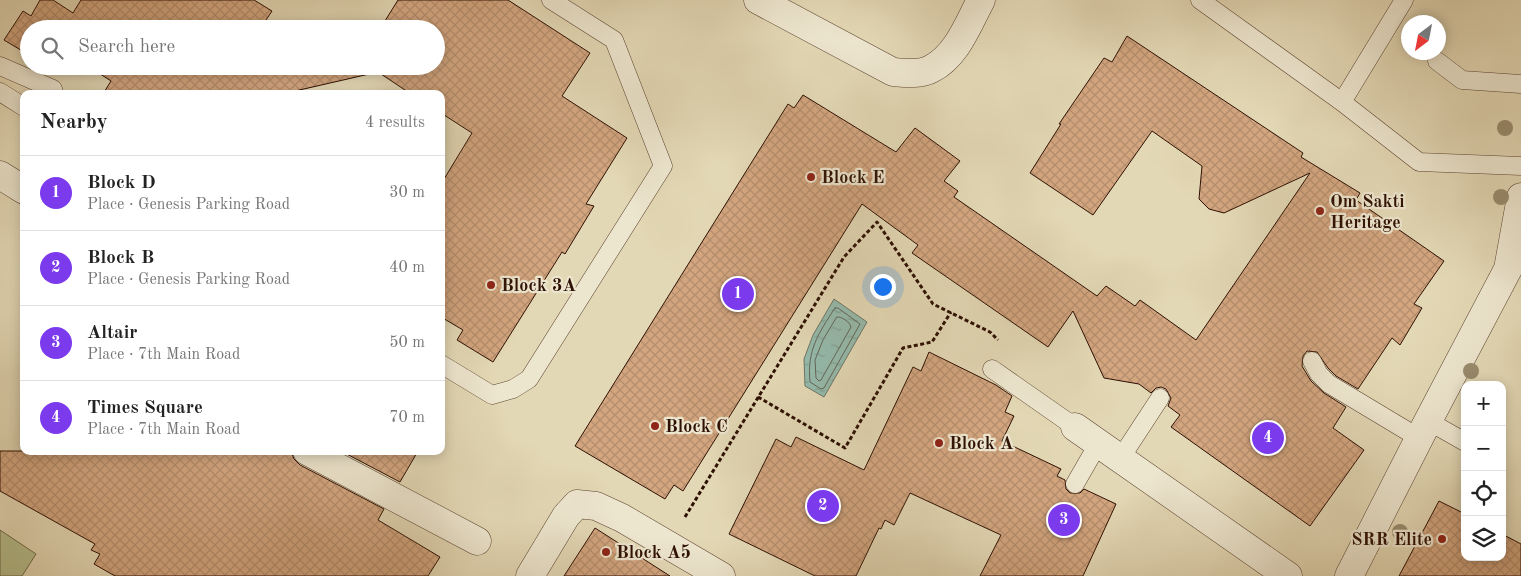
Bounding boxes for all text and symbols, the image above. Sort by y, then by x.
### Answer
north arrow [1401,15,1446,60]
search box [20,20,445,75]
icon: search [38,34,66,62]
text: Search here [78,38,175,57]
text: Nearby [40,112,108,133]
text: 4 results [365,115,425,131]
place label: Block E [821,169,884,187]
marker: Block E [805,171,817,183]
text: Block D [87,174,156,193]
text: 1 [51,185,61,201]
text: 30 m [389,185,425,201]
place label: Om Sakti Heritage [1330,193,1405,232]
text: Place · Genesis Parking Road [87,197,290,213]
marker: Om Sakti Heritage [1314,205,1326,217]
text: Block B [87,249,154,268]
text: 2 [51,260,61,276]
text: 40 m [389,260,425,276]
text: Place · Genesis Parking Road [87,272,290,288]
your location [870,274,896,300]
pin: 1 [722,275,754,313]
place label: Block 3A [501,277,576,295]
marker: Block 3A [485,279,497,291]
text: Altair [87,324,138,343]
text: 3 [51,335,61,351]
text: 50 m [389,335,425,351]
text: Place · 7th Main Road [87,347,240,363]
map controls [1461,381,1506,561]
button: + [1461,381,1506,426]
text: Times Square [87,399,203,418]
text: 4 [51,410,61,426]
text: 70 m [389,410,425,426]
place label: Block C [665,418,728,436]
pin: 4 [1252,419,1284,457]
marker: Block C [649,420,661,432]
text: Place · 7th Main Road [87,422,240,438]
button: − [1461,426,1506,471]
place label: Block A [949,435,1014,453]
marker: Block A [933,437,945,449]
button: locate [1461,471,1506,516]
pin: 2 [807,487,839,525]
pin: 3 [1048,501,1080,539]
button: layers [1461,516,1506,561]
place label: SRR Elite [1351,531,1432,549]
marker: SRR Elite [1436,533,1448,545]
place label: Block A5 [616,544,691,562]
marker: Block A5 [600,546,612,558]

